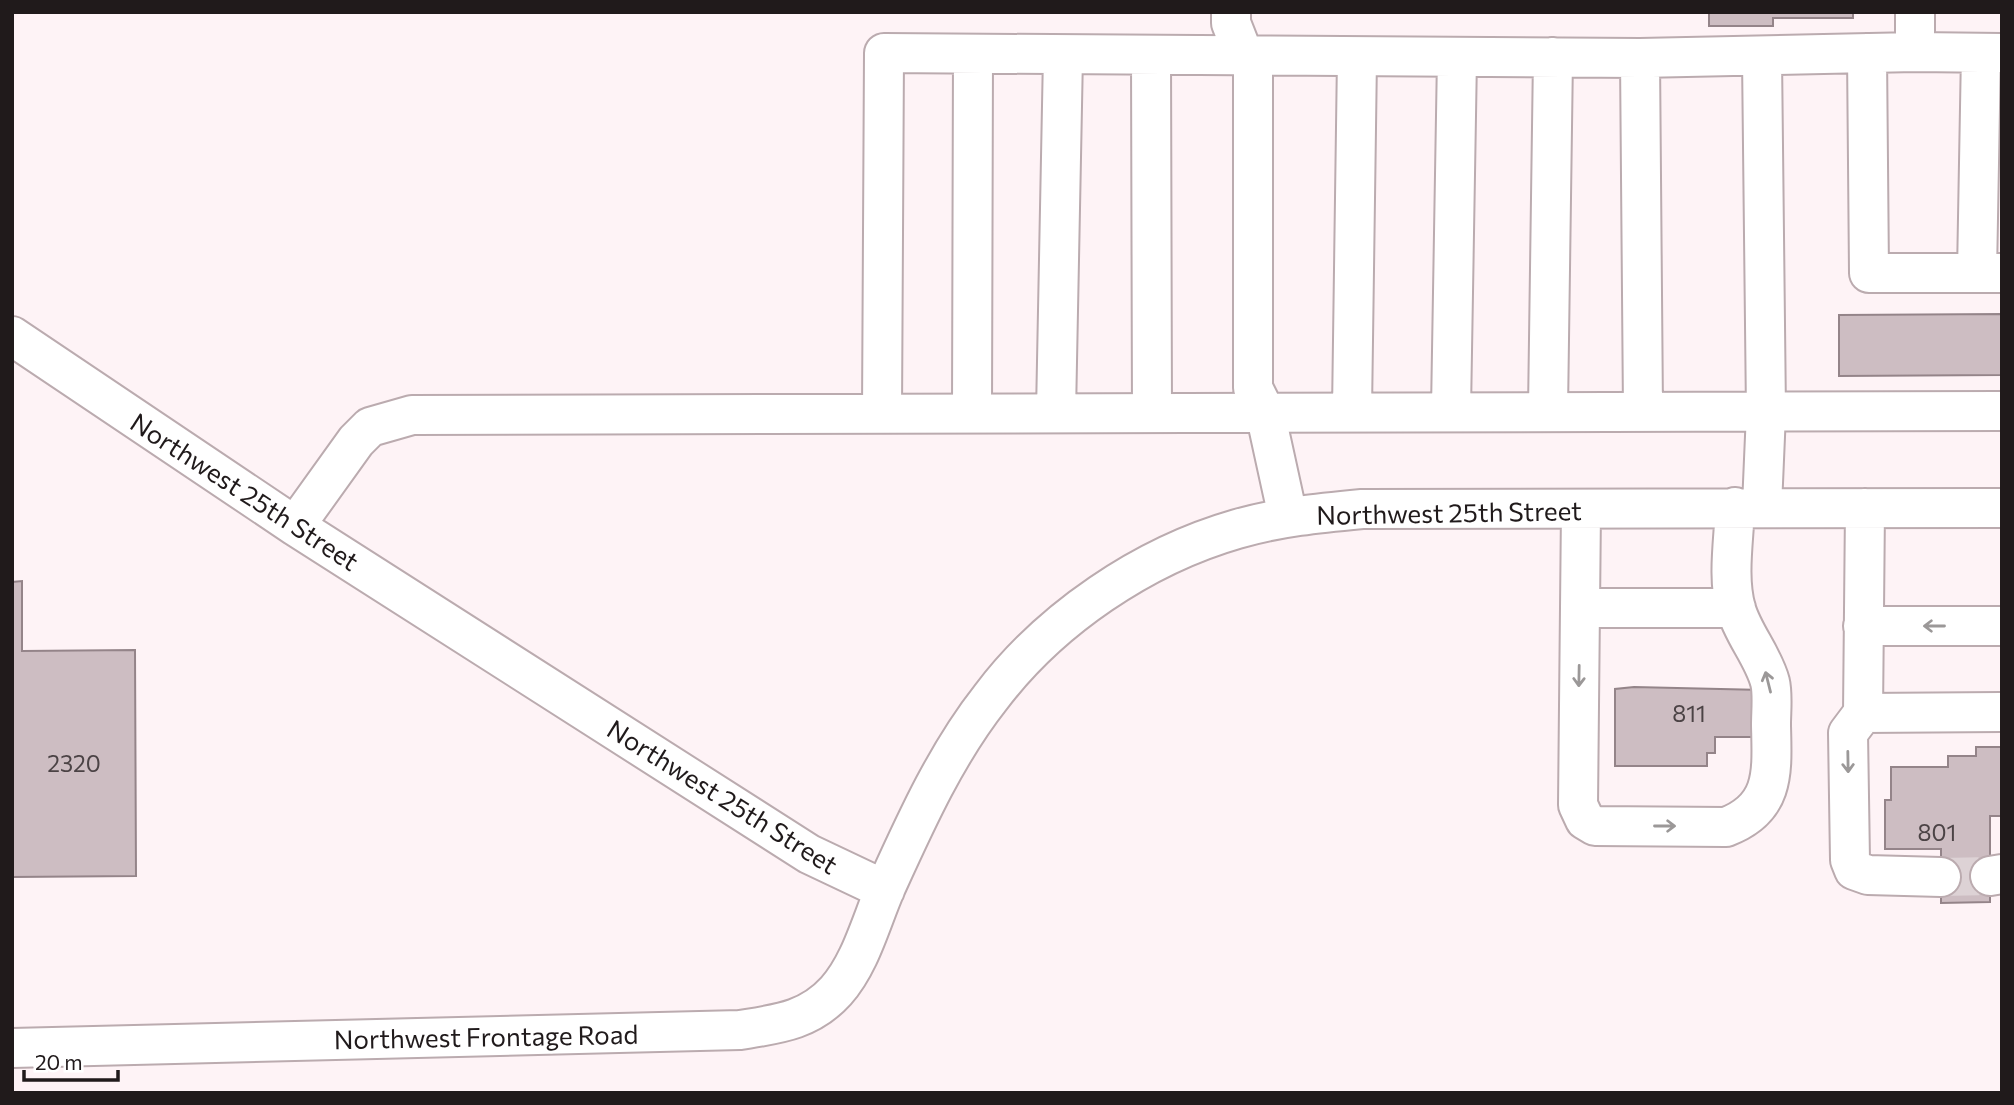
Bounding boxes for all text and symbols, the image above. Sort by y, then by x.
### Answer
street label: Northwest 25th Street [125,406,365,576]
street label: Northwest 25th Street [1316,494,1582,530]
one-way arrow [1922,619,1945,633]
one-way arrow [1572,664,1586,687]
one-way arrow [1760,672,1773,694]
house number: 811 [1672,699,1706,727]
street label: Northwest 25th Street [602,712,844,880]
house number: 2320 [47,749,101,777]
one-way arrow [1842,750,1855,773]
house number: 801 [1918,818,1956,846]
one-way arrow [1654,819,1677,833]
street label: Northwest Frontage Road [333,1018,639,1054]
scale bar [24,1038,119,1082]
text: 20 m [35,1049,83,1074]

